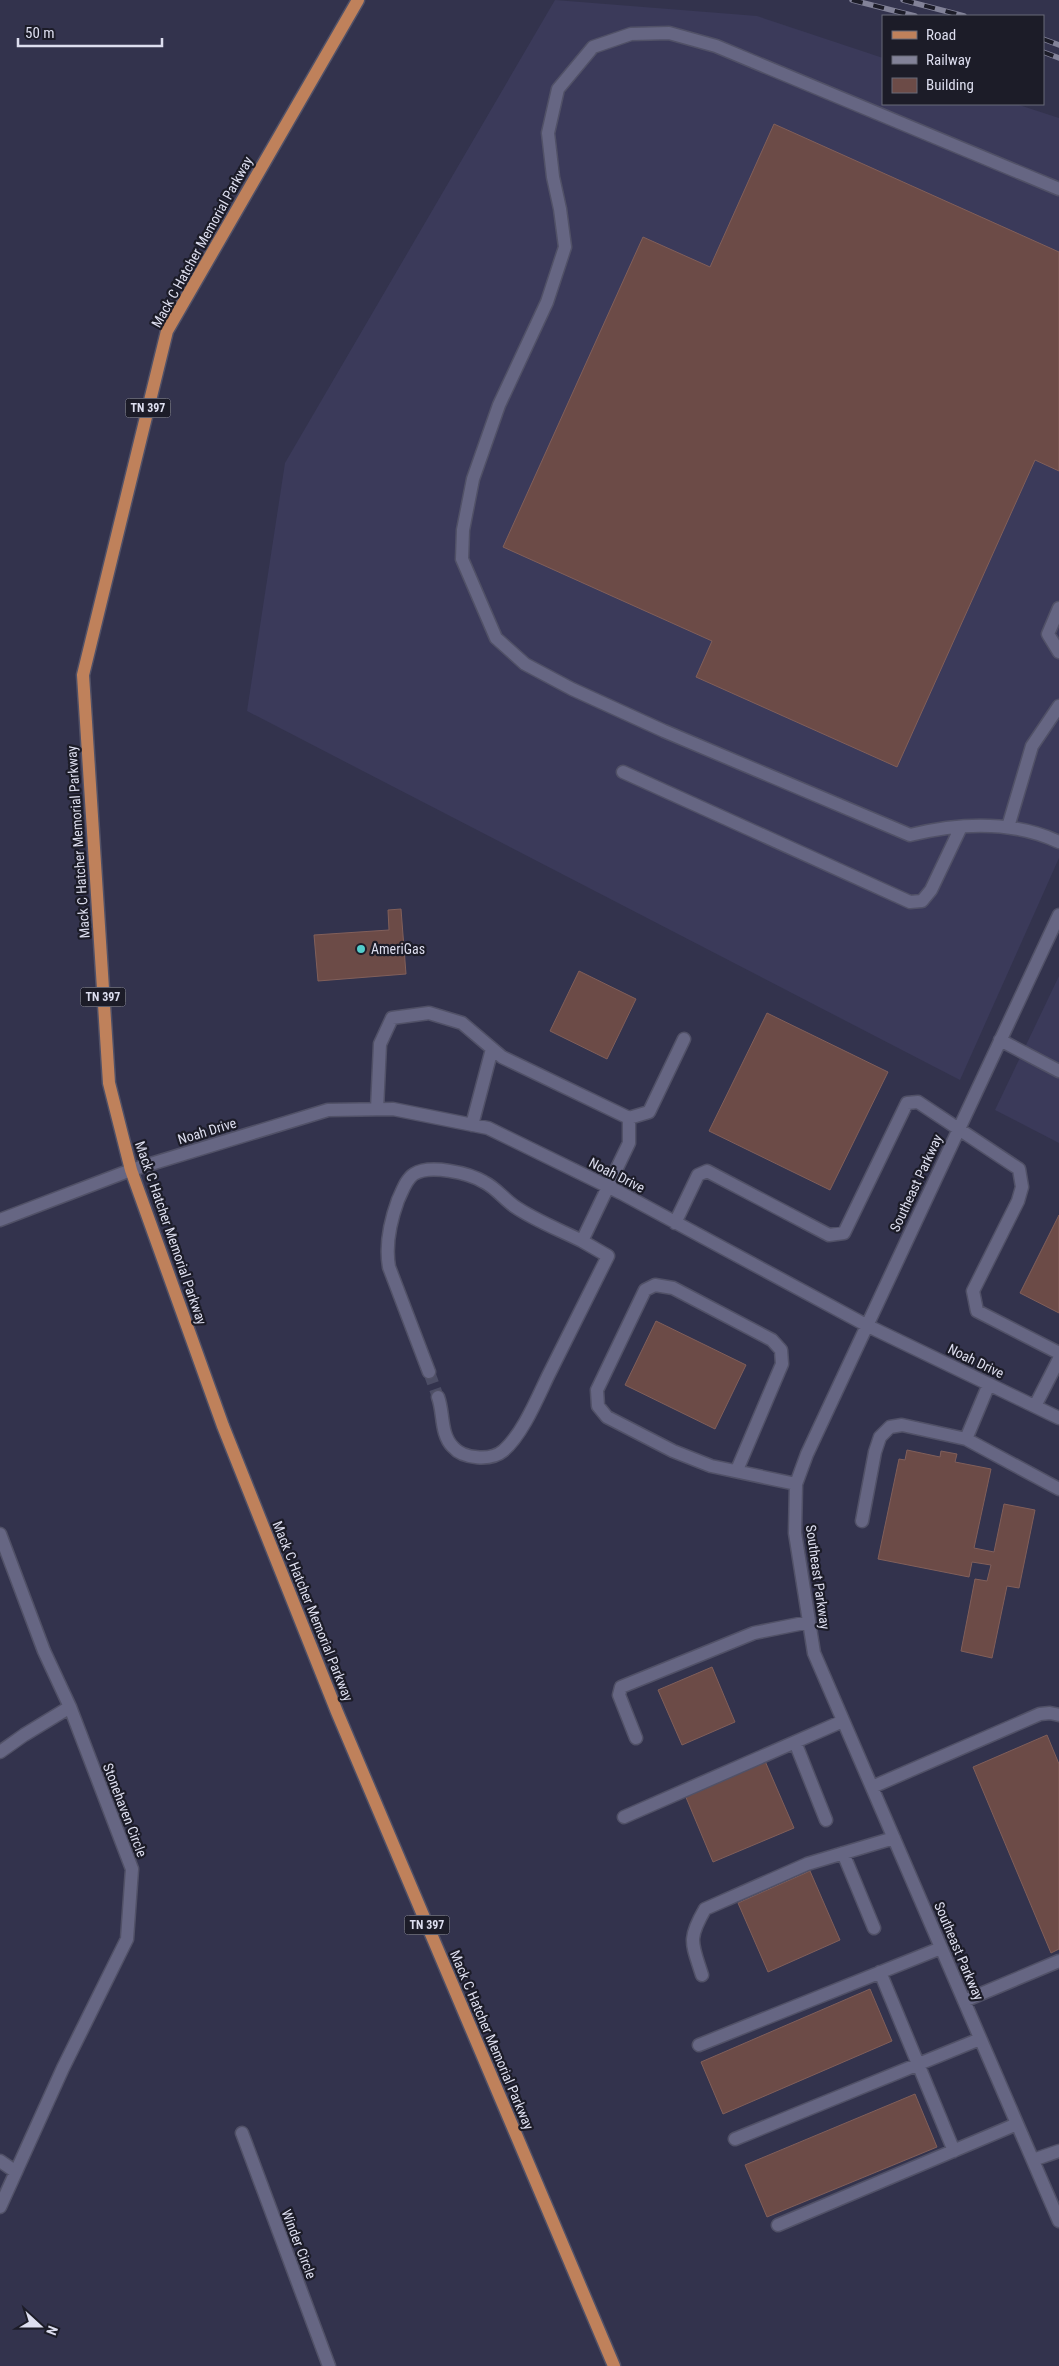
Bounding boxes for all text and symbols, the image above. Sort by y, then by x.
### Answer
scale bar [18,15,161,47]
legend [882,15,1044,105]
text: 50 m [25,24,55,42]
text: Road [926,26,956,44]
text: Railway [926,51,971,69]
text: Building [926,76,974,94]
street label: Mack C Hatcher Memorial Parkway [148,154,256,330]
road number: TN 397 [126,398,170,418]
street label: Mack C Hatcher Memorial Parkway [63,745,93,939]
place label: AmeriGas [371,941,425,957]
marker: AmeriGas [355,943,367,955]
road number: TN 397 [80,988,126,1006]
street label: Noah Drive [176,1114,239,1147]
street label: Southeast Parkway [886,1132,946,1234]
street label: Mack C Hatcher Memorial Parkway [132,1139,210,1327]
street label: Noah Drive [586,1154,648,1196]
street label: Noah Drive [945,1341,1007,1382]
street label: Mack C Hatcher Memorial Parkway [269,1519,357,1704]
street label: Southeast Parkway [803,1524,833,1630]
street label: Stonehaven Circle [100,1761,150,1859]
street label: Southeast Parkway [931,1899,987,2003]
road number: TN 397 [404,1916,450,1934]
street label: Mack C Hatcher Memorial Parkway [447,1948,537,2132]
street label: Winder Circle [278,2207,320,2281]
north arrow [15,2301,65,2351]
text: N [43,2324,61,2338]

